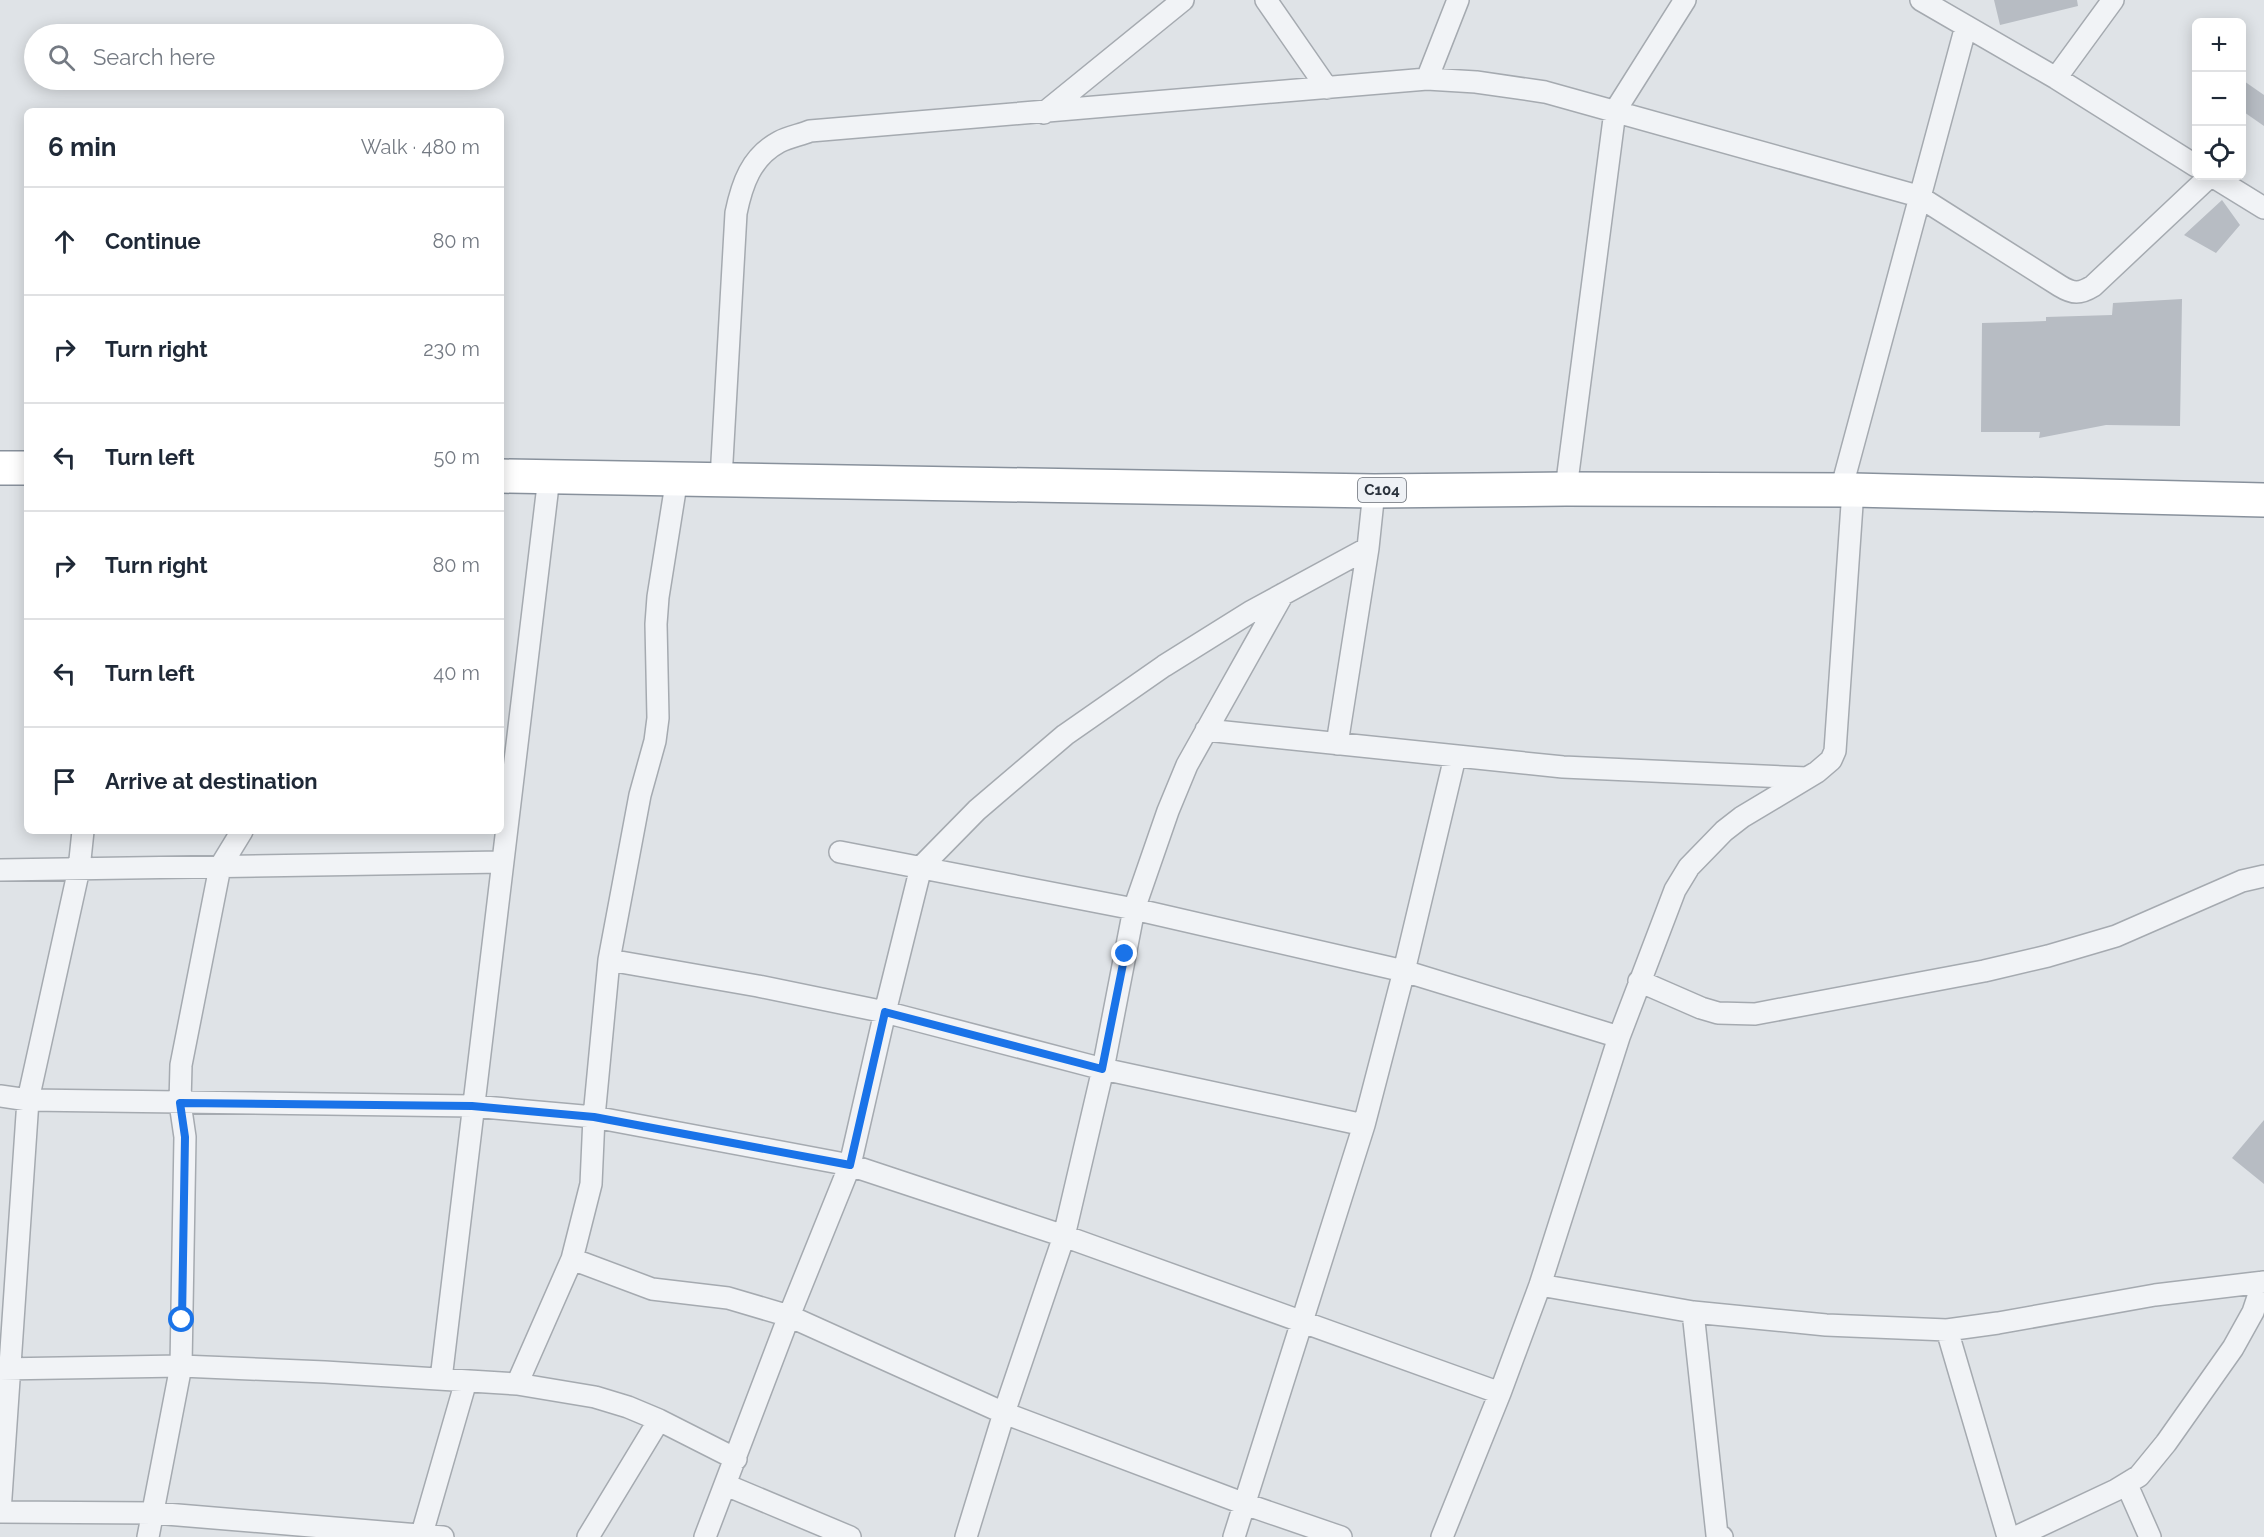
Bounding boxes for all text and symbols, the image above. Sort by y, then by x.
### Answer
map controls [2192,18,2246,180]
button: + [2192,18,2246,72]
search box [24,24,504,90]
icon: search [45,41,78,74]
text: Search here [93,44,215,70]
button: − [2192,72,2246,126]
button: locate [2192,126,2246,180]
text: 6 min [48,132,117,162]
text: Walk · 480 m [361,135,480,159]
icon: ahead [48,225,81,258]
text: Continue [105,228,201,254]
text: 80 m [432,229,480,253]
icon: right [48,333,81,366]
text: Turn right [105,336,208,362]
text: 230 m [423,337,480,361]
icon: left [48,441,81,474]
text: Turn left [105,444,195,470]
text: 50 m [433,445,480,469]
road number: C104 [1358,478,1406,502]
icon: right [48,549,81,582]
text: Turn right [105,552,208,578]
text: 80 m [432,553,480,577]
icon: left [48,657,81,690]
text: Turn left [105,660,195,686]
text: 40 m [433,661,480,685]
icon: arrive [48,765,81,798]
text: Arrive at destination [105,768,318,794]
route end [1111,940,1137,966]
route start [168,1306,194,1332]

